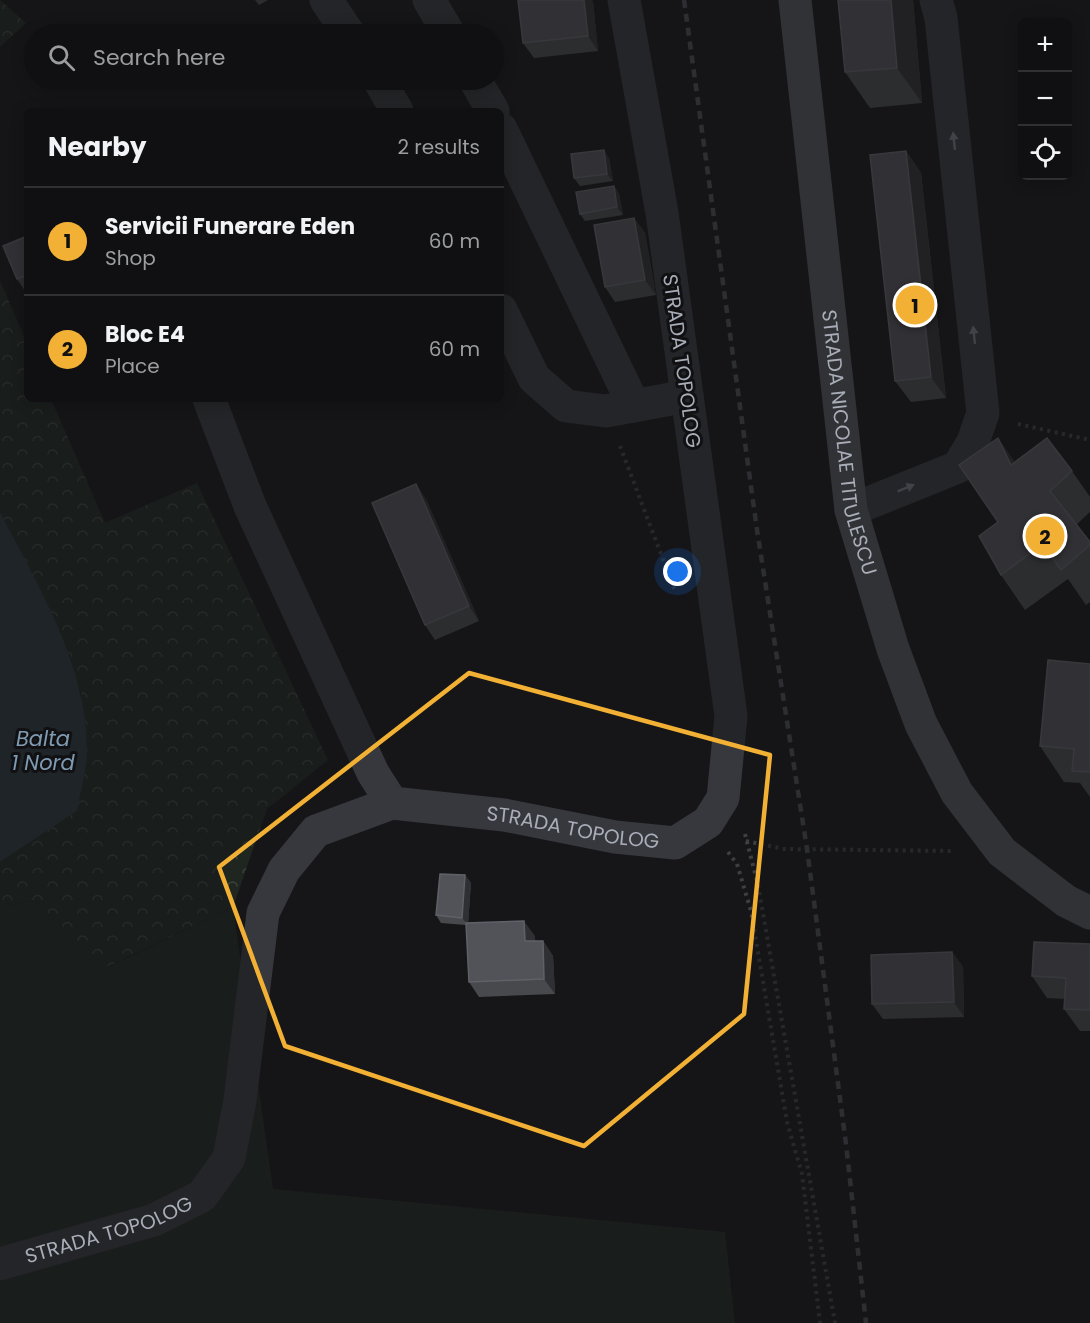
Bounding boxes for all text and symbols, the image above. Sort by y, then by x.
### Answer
map controls [1018,18,1072,180]
button: + [1018,18,1072,72]
search box [24,24,504,90]
icon: search [45,41,78,74]
text: Search here [93,42,226,73]
button: − [1018,72,1072,126]
button: locate [1018,126,1072,180]
text: Nearby [48,129,146,165]
one-way arrow [949,131,959,150]
text: 2 results [397,133,480,161]
text: Servicii Funerare Eden [105,211,355,242]
text: 1 [64,227,71,255]
text: 60 m [429,227,480,255]
text: Shop [105,244,156,272]
street label: STRADA TOPOLOG [656,272,708,450]
pin: 1 [896,282,934,328]
street label: STRADA NICOLAE TITULESCU [815,308,884,579]
text: Bloc E4 [105,319,185,350]
one-way arrow [970,325,979,344]
text: 2 [62,335,73,363]
text: 60 m [429,335,480,363]
text: Place [105,352,160,380]
one-way arrow [897,483,915,493]
pin: 2 [1026,514,1064,558]
your location [663,557,692,586]
water label: Balta 1 Nord [11,724,75,777]
street label: STRADA TOPOLOG [485,799,661,855]
street label: STRADA TOPOLOG [22,1189,197,1270]

